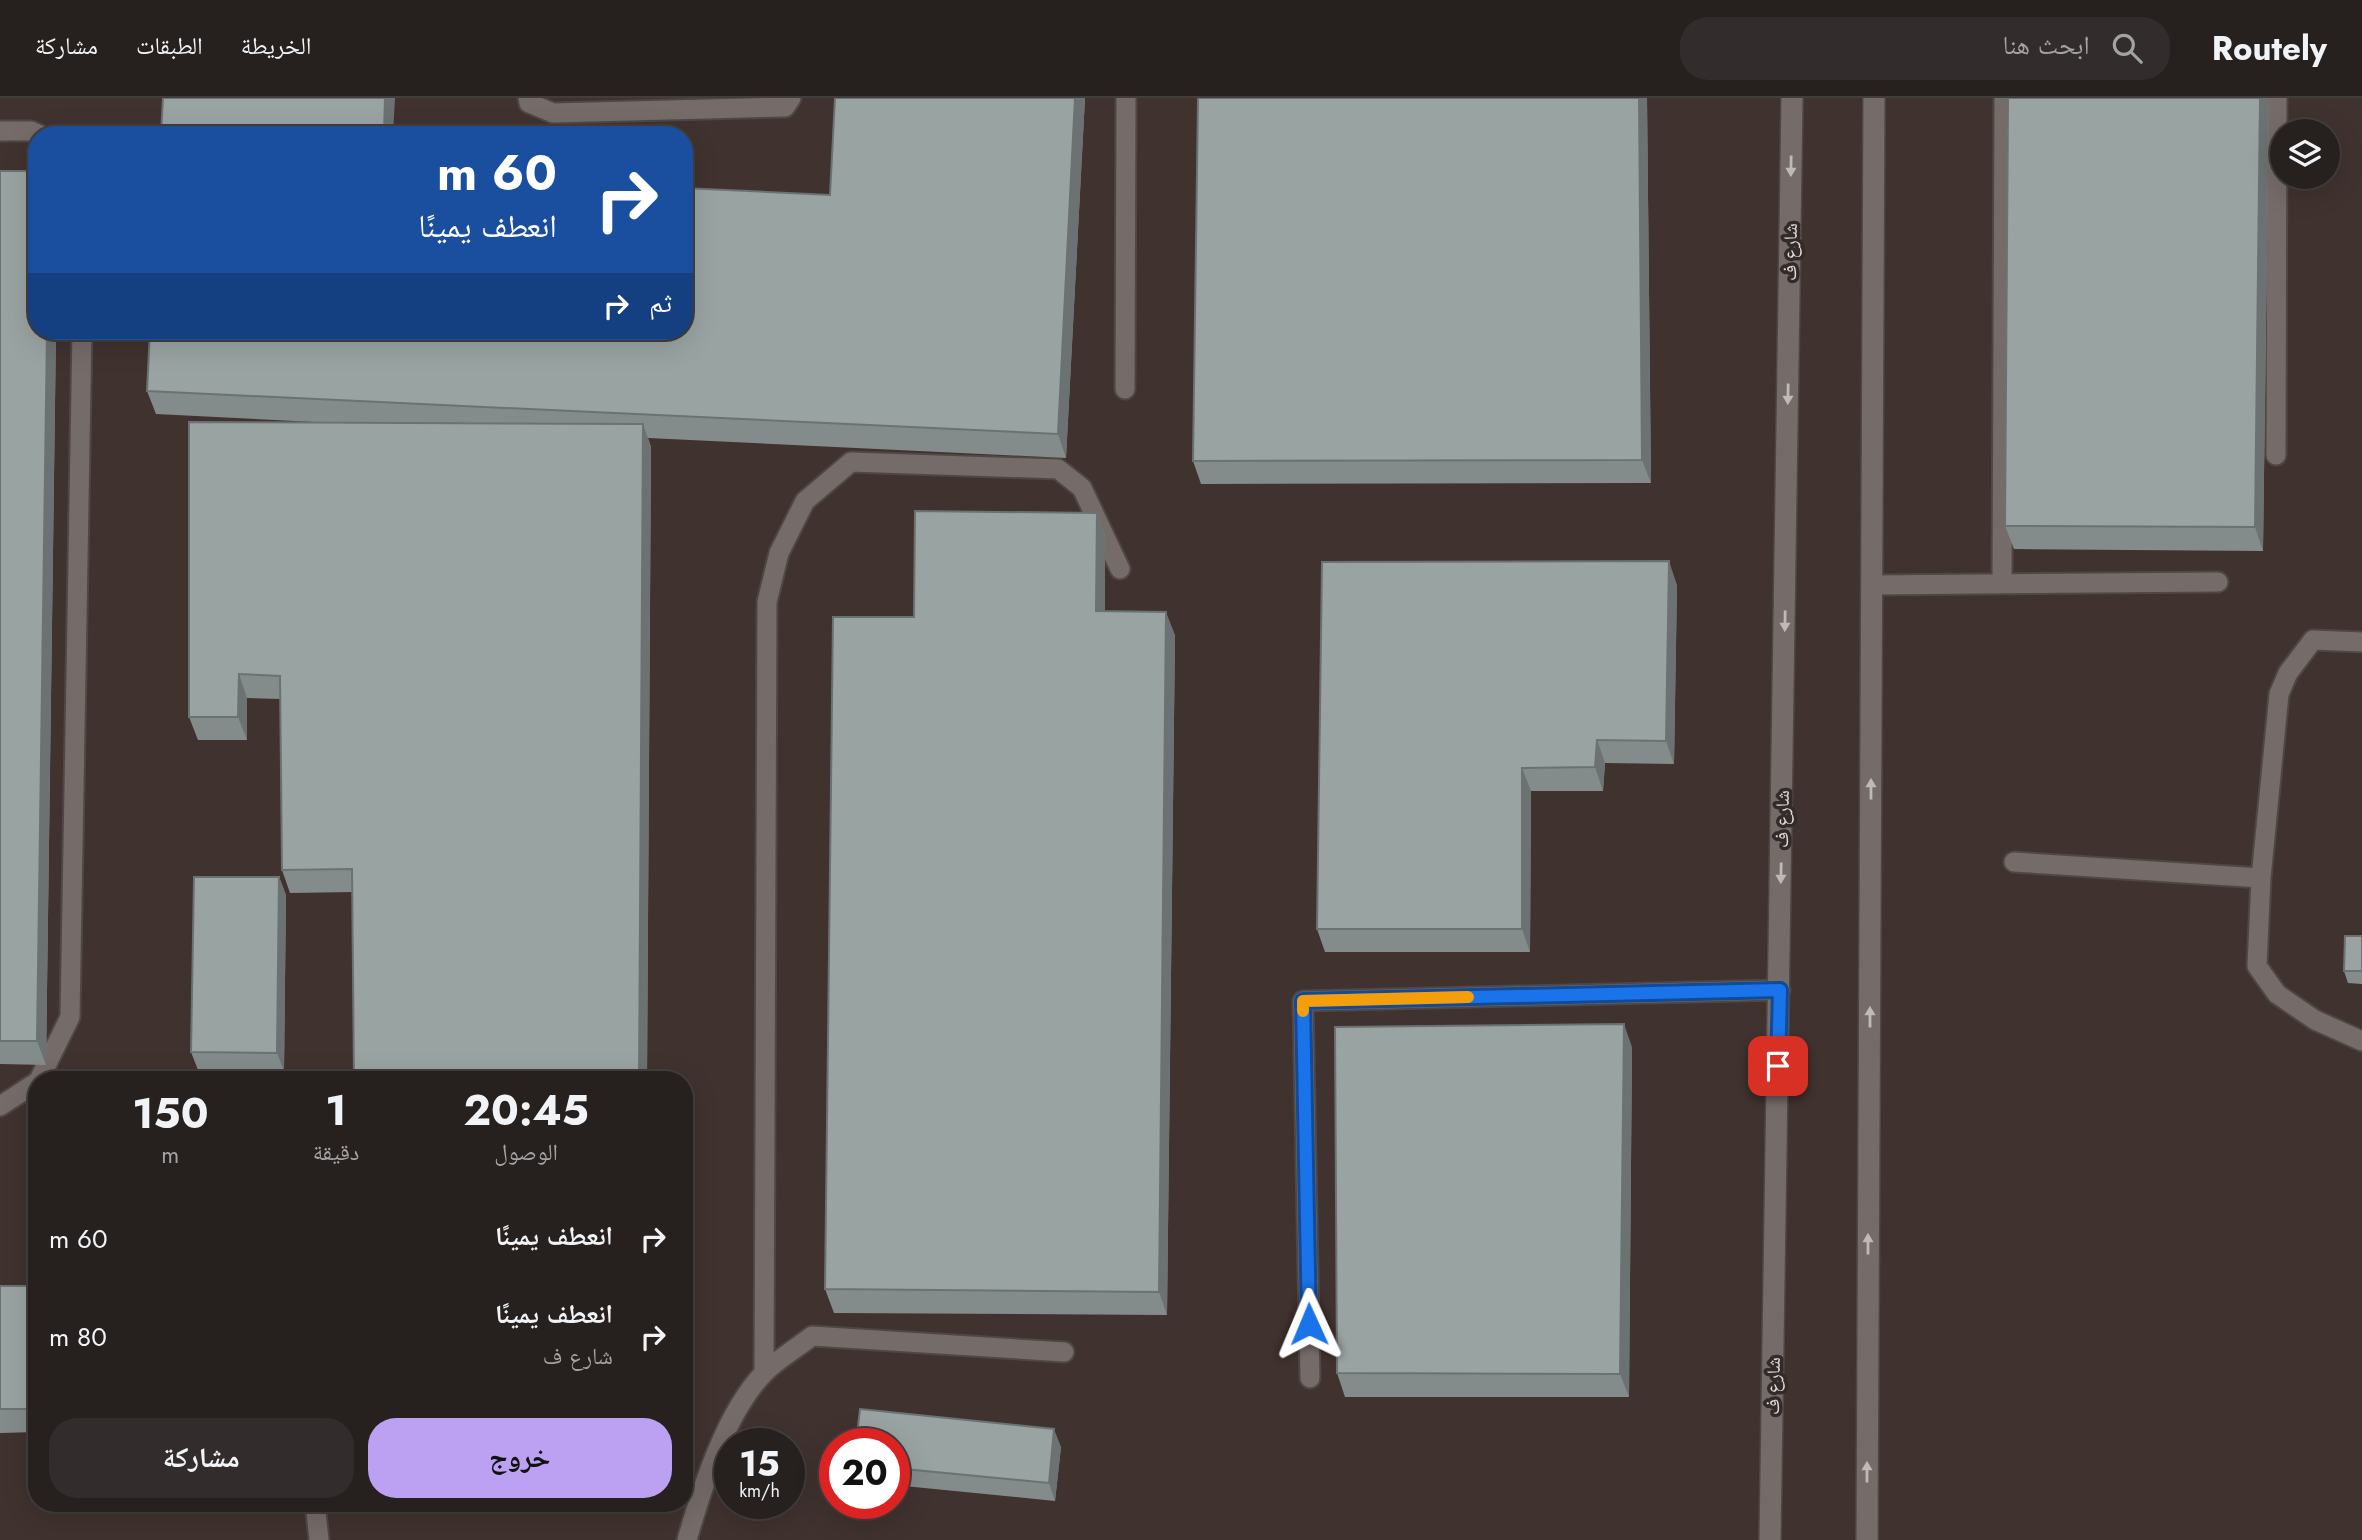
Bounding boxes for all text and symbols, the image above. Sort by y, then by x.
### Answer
search box [1680,17,2170,80]
text: Routely [2212,25,2327,72]
text: ابحث هنا [2003,26,2090,64]
text: مشاركة [35,28,98,63]
text: الطبقات [136,28,203,63]
text: الخريطة [241,28,311,63]
icon: search [2108,29,2146,67]
map controls [2270,119,2340,189]
button: layers [2270,119,2340,189]
text: 60 m [437,138,557,208]
icon: right [581,154,672,245]
one-way arrow [1785,155,1797,177]
text: انعطف يمينًا [418,203,557,249]
street label: شارع ف [1776,223,1804,281]
text: ثم [649,284,672,322]
icon: right [597,287,635,325]
one-way arrow [1782,383,1794,405]
one-way arrow [1779,610,1791,632]
one-way arrow [1865,778,1877,800]
street label: شارع ف [1768,790,1796,848]
one-way arrow [1775,862,1787,884]
one-way arrow [1864,1006,1875,1028]
pin [1748,1036,1808,1096]
icon: arrive [1759,1047,1797,1085]
text: 1 [325,1080,347,1141]
text: 20:45 [464,1080,589,1141]
text: 150 [132,1083,208,1144]
text: دقيقة [313,1135,359,1169]
text: الوصول [494,1135,558,1169]
text: m [161,1138,179,1172]
text: انعطف يمينًا [495,1217,613,1255]
text: 60 m [49,1220,108,1258]
icon: right [634,1220,672,1258]
one-way arrow [1862,1233,1874,1255]
position arrow [1272,1287,1346,1361]
text: انعطف يمينًا [495,1295,613,1333]
text: 80 m [49,1318,107,1356]
icon: right [634,1318,672,1356]
text: شارع ف [543,1339,613,1373]
street label: شارع ف [1759,1357,1787,1415]
button: مشاركة [49,1418,354,1498]
button: خروج [368,1418,672,1498]
speed limit sign: 20 [819,1428,910,1519]
text: 15 [739,1439,780,1489]
one-way arrow [1861,1461,1873,1483]
text: km/h [739,1478,780,1504]

